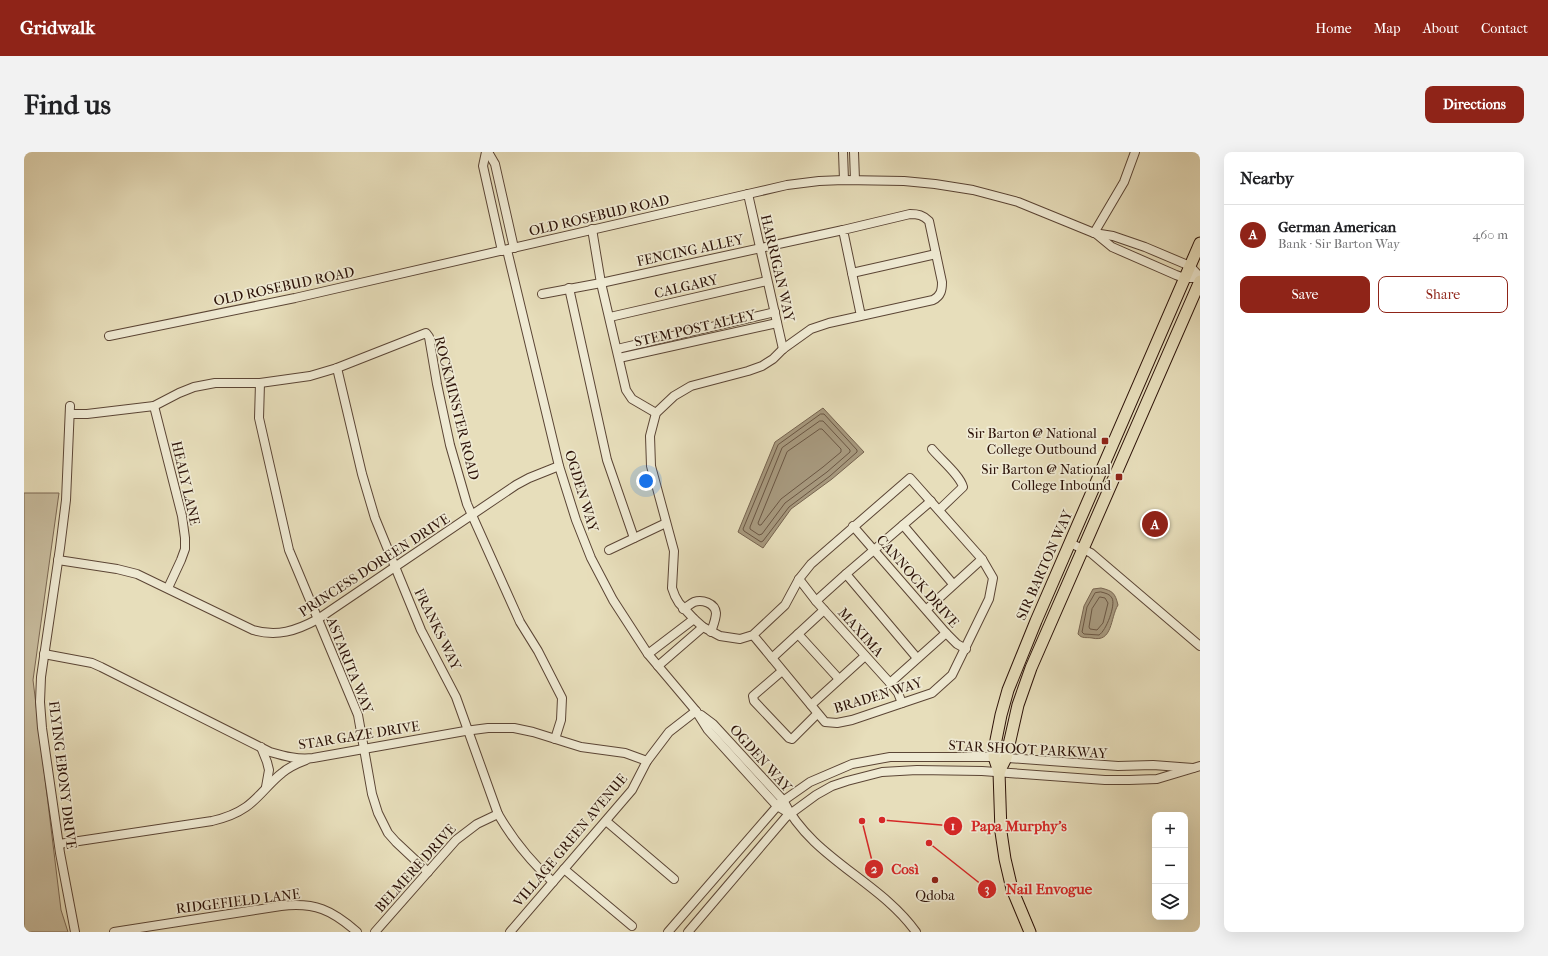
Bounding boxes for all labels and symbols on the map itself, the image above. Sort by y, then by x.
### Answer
street label: OLD ROSEBUD ROAD [527,191,671,240]
street label: HARRIGAN WAY [757,213,798,324]
street label: FENCING ALLEY [635,231,746,270]
street label: OLD ROSEBUD ROAD [212,263,356,310]
street label: CALGARY [653,271,720,302]
street label: STEM POST ALLEY [633,306,758,351]
street label: ROCKMINSTER ROAD [430,334,483,482]
place label: Sir Barton @ National College Outbound [967,425,1097,458]
marker: Sir Barton @ National College Outbound [1100,436,1110,446]
street label: HEALY LANE [168,439,204,527]
street label: OGDEN WAY [561,448,602,535]
place label: Sir Barton @ National College Inbound [981,461,1111,494]
your location [636,471,656,491]
marker: Sir Barton @ National College Inbound [1114,472,1124,482]
street label: SIR BARTON WAY [1013,507,1077,623]
pin: A [1142,509,1168,539]
street label: PRINCESS DOREEN DRIVE [296,510,453,621]
street label: CANNOCK DRIVE [873,532,963,631]
street label: FRANKS WAY [410,586,465,673]
street label: MAXIMA [834,604,888,661]
street label: ASTARITA WAY [322,614,377,716]
street label: BRADEN WAY [832,674,925,717]
street label: FLYING EBONY DRIVE [45,700,80,851]
street label: STAR GAZE DRIVE [297,717,421,753]
street label: OGDEN WAY [726,721,796,796]
street label: STAR SHOOT PARKWAY [948,737,1108,762]
street label: VILLAGE GREEN AVENUE [509,770,631,911]
callout: Papa Murphy's [943,813,1075,840]
text: Papa Murphy's [971,817,1067,835]
text: 1 [951,819,955,833]
street label: BELMERE DRIVE [371,820,460,916]
callout: Così [864,856,927,883]
text: Così [891,860,919,878]
text: 2 [871,862,878,876]
marker: Qdoba [930,875,940,885]
callout: Nail Envogue [977,875,1100,902]
text: Nail Envogue [1006,880,1093,898]
text: 3 [985,882,990,897]
street label: RIDGEFIELD LANE [175,885,302,918]
place label: Qdoba [915,887,955,904]

